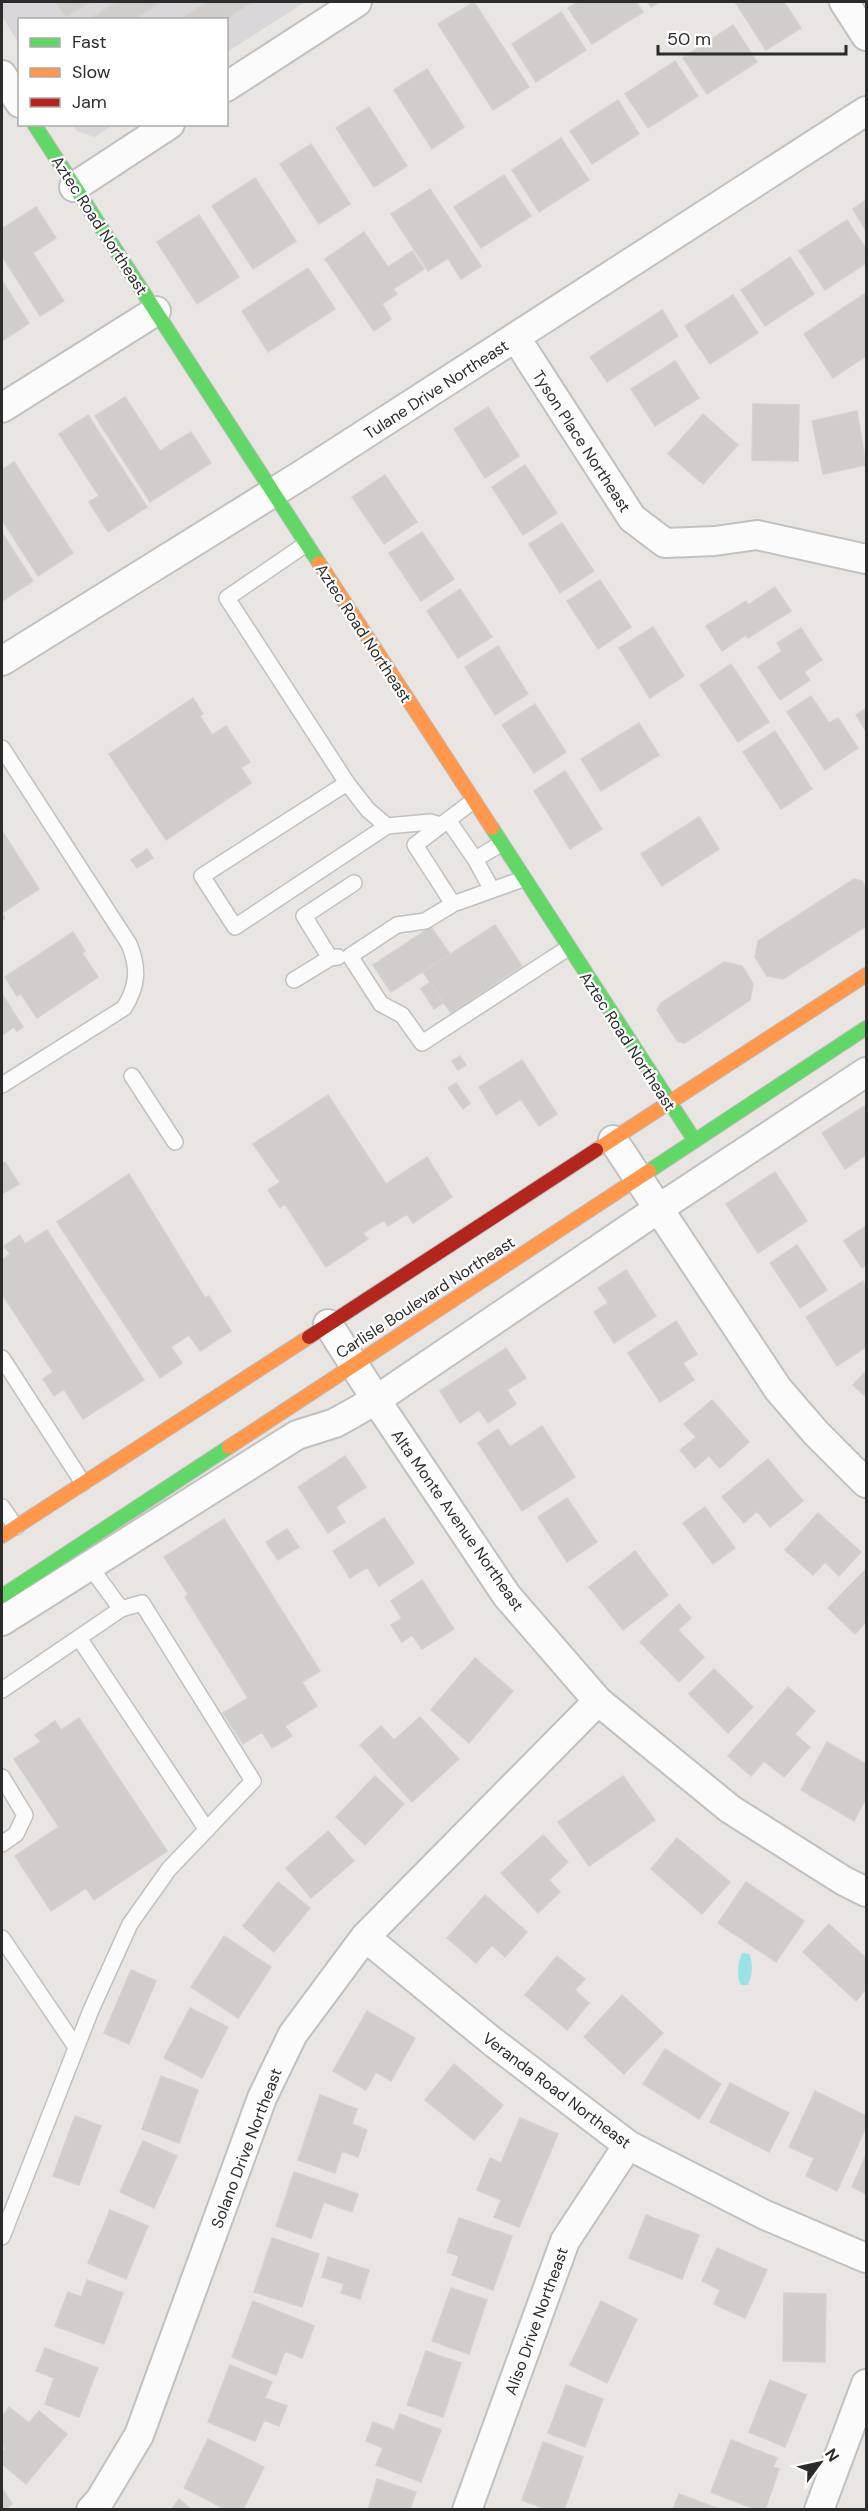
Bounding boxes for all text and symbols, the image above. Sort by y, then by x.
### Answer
legend [18,18,228,126]
scale bar [658,18,846,56]
text: 50 m [667,27,711,51]
text: Fast [72,30,107,54]
text: Slow [72,60,111,84]
text: Jam [72,90,107,114]
street label: Aztec Road Northeast [47,152,152,299]
street label: Tulane Drive Northeast [360,335,512,444]
street label: Tyson Place Northeast [528,366,635,516]
street label: Aztec Road Northeast [311,560,416,707]
street label: Aztec Road Northeast [575,968,680,1115]
street label: Carlisle Boulevard Northeast [332,1232,519,1363]
street label: Alta Monte Avenue Northeast [387,1425,528,1615]
street label: Veranda Road Northeast [478,2028,635,2153]
street label: Solano Drive Northeast [206,2065,287,2231]
street label: Aliso Drive Northeast [500,2244,573,2398]
north arrow [790,2433,850,2493]
text: N [820,2444,844,2466]

